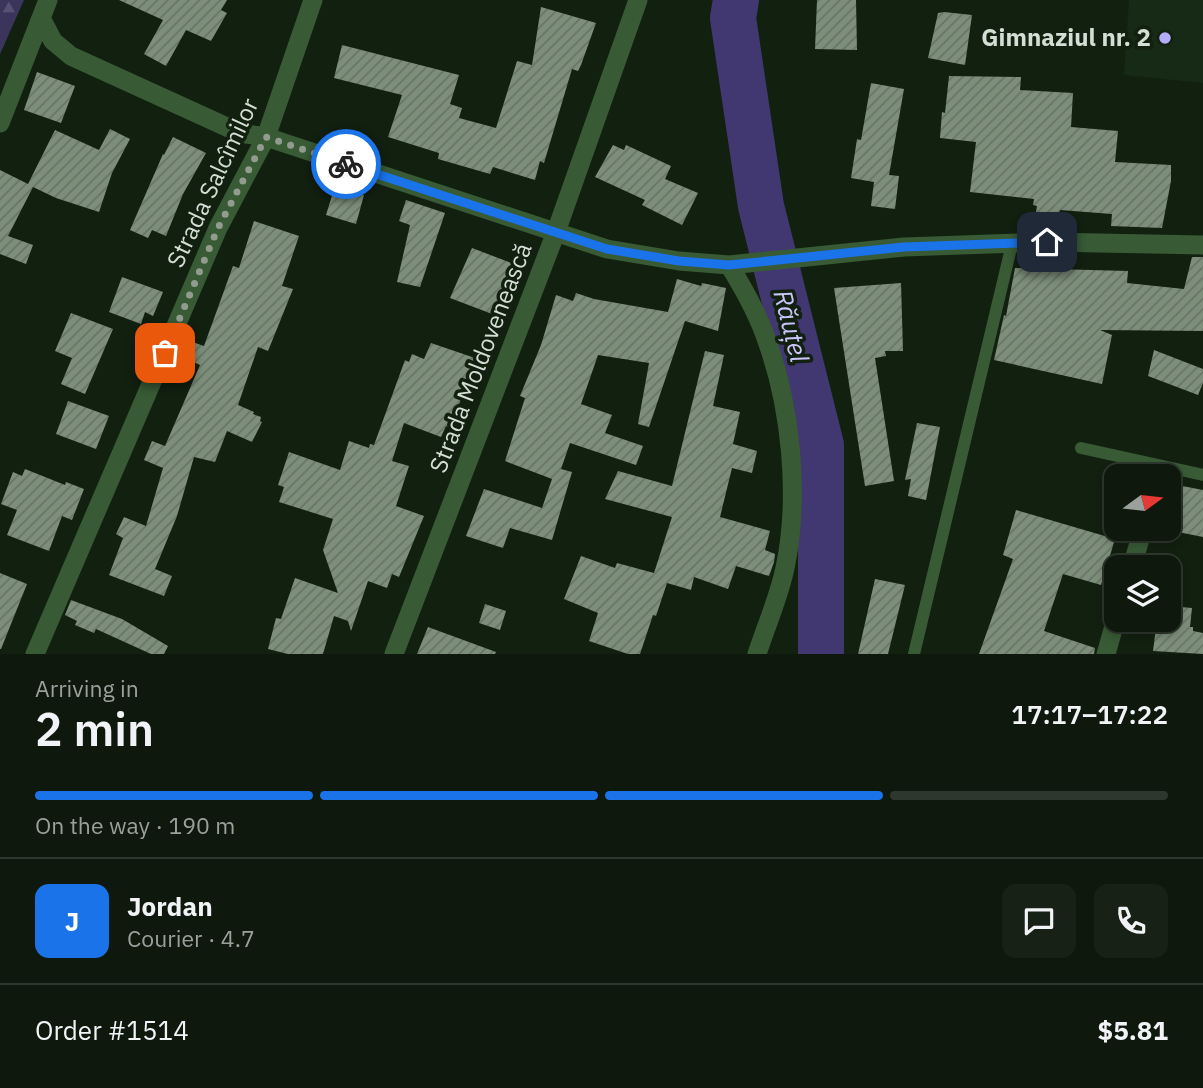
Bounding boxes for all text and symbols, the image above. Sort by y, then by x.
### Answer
place label: Gimnaziul nr. 2 [981,21,1151,53]
marker: Gimnaziul nr. 2 [1157,30,1173,46]
street label: Strada Salcîmilor [159,93,265,272]
courier [311,129,381,199]
icon: bike [327,145,365,183]
pin [1017,212,1077,272]
icon: home [1028,223,1066,261]
street label: Strada Moldovenească [421,238,539,477]
water label: Răuțel [767,286,817,366]
pin [135,323,195,383]
icon: bag [146,334,184,372]
north arrow [1104,464,1181,541]
map controls [1104,464,1181,632]
button: layers [1104,555,1181,632]
text: Arriving in [35,673,139,703]
text: 17:17–17:22 [1011,697,1168,731]
text: 2 min [35,699,154,759]
text: On the way · 190 m [35,810,235,840]
button: chat [1002,884,1076,958]
button: phone [1094,884,1168,958]
text: Jordan [127,889,213,923]
text: J [65,904,79,938]
text: Courier · 4.7 [127,923,255,953]
text: Order #1514 [35,1013,189,1047]
text: $5.81 [1098,1013,1168,1047]

